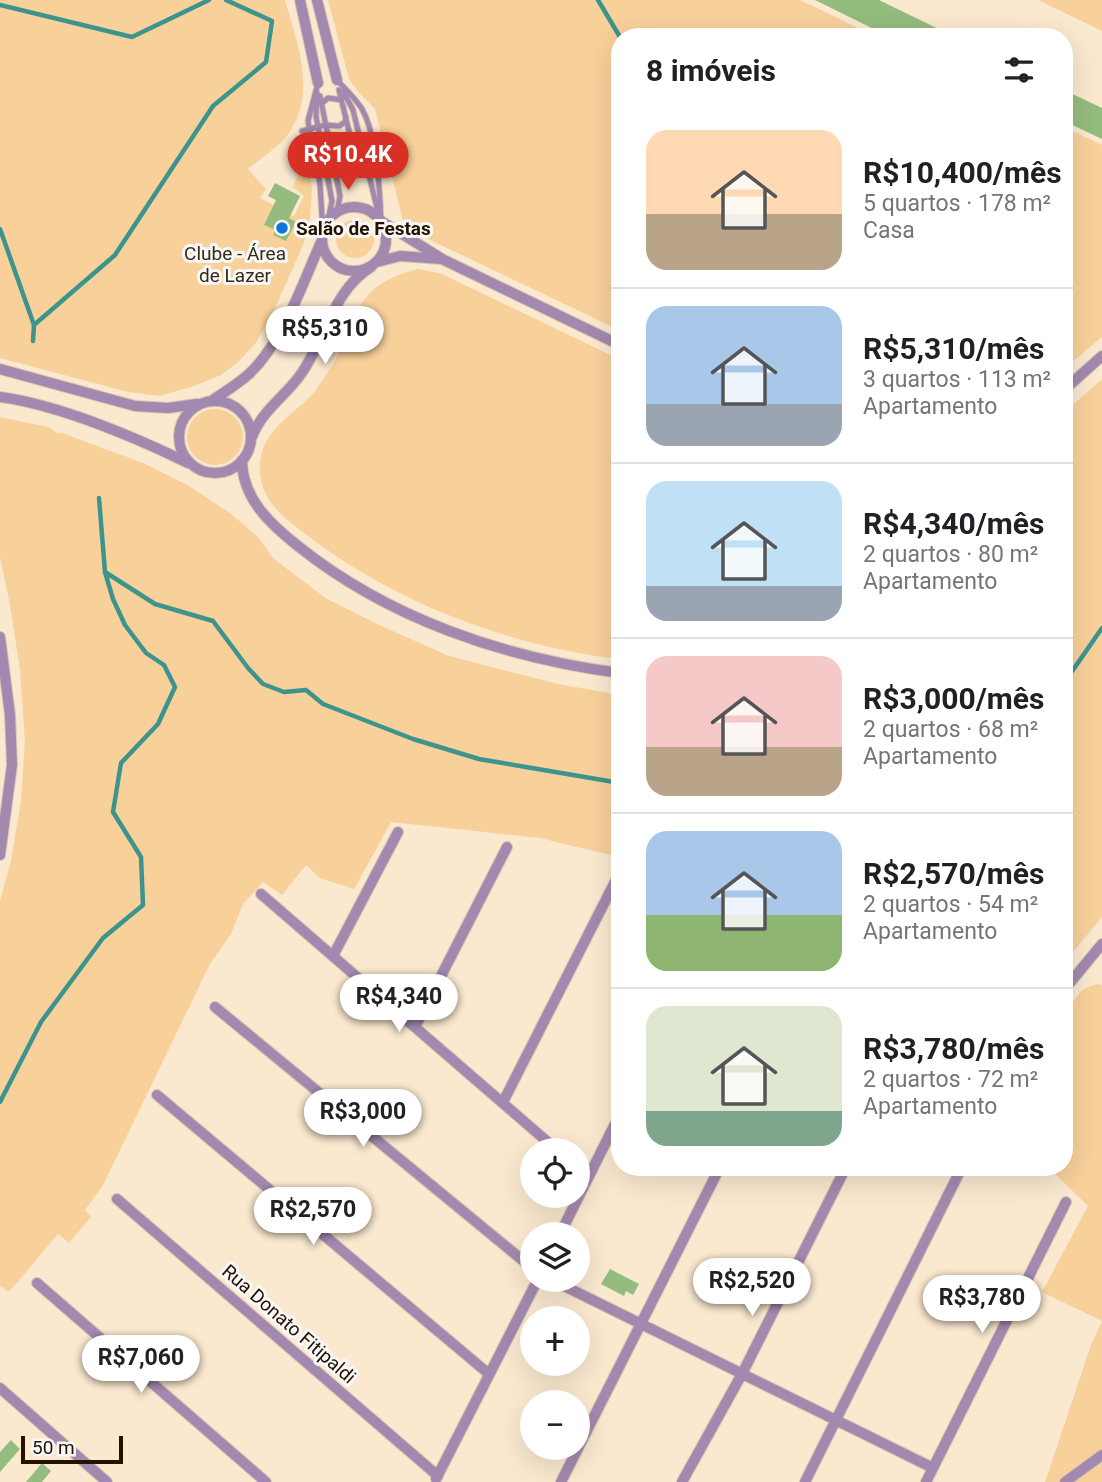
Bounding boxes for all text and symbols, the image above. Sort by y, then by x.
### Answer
icon: filters [1000,51,1038,89]
text: 8 imóveis [646,53,776,88]
pin: R$10.4K [283,132,413,192]
text: R$10.4K [304,141,392,168]
text: R$10,400/mês [863,155,1062,190]
icon: home [702,158,786,242]
text: 5 quartos · 178 m² [863,190,1051,217]
place label: Salão de Festas [296,217,431,240]
text: Casa [863,217,915,244]
marker: Salão de Festas [274,220,290,236]
park label: Clube - Área de Lazer [184,242,286,287]
pin: R$5,310 [260,306,390,366]
text: R$5,310 [282,315,368,342]
text: R$5,310/mês [863,331,1044,366]
icon: home [702,334,786,418]
text: 3 quartos · 113 m² [863,366,1051,393]
text: Apartamento [863,393,997,420]
text: R$4,340/mês [863,506,1044,541]
icon: home [702,509,786,593]
text: 2 quartos · 80 m² [863,541,1038,568]
text: Apartamento [863,568,997,595]
text: R$3,000/mês [863,681,1044,716]
icon: home [702,684,786,768]
text: 2 quartos · 68 m² [863,716,1038,743]
text: Apartamento [863,743,997,770]
text: R$2,570/mês [863,856,1044,891]
icon: home [702,859,786,943]
text: 2 quartos · 54 m² [863,891,1038,918]
text: Apartamento [863,918,997,945]
pin: R$4,340 [334,974,464,1034]
text: R$4,340 [356,983,442,1010]
text: R$3,780/mês [863,1031,1044,1066]
icon: home [702,1034,786,1118]
text: 2 quartos · 72 m² [863,1066,1038,1093]
pin: R$3,000 [298,1090,428,1149]
text: Apartamento [863,1093,997,1120]
text: R$3,000 [320,1098,406,1125]
map controls [520,1138,590,1460]
button: locate [520,1138,590,1208]
pin: R$2,570 [248,1188,378,1247]
text: R$2,570 [270,1196,356,1223]
button: layers [520,1222,590,1292]
pin: R$2,520 [687,1258,817,1318]
street label: Rua Donato Fitipaldi [217,1260,361,1388]
text: R$2,520 [709,1267,795,1294]
pin: R$3,780 [917,1276,1047,1335]
text: R$3,780 [939,1284,1025,1311]
button: + [520,1306,590,1376]
pin: R$7,060 [76,1336,206,1395]
text: R$7,060 [98,1344,184,1371]
button: − [520,1390,590,1460]
scale bar [21,1433,122,1465]
text: 50 m [32,1436,75,1459]

